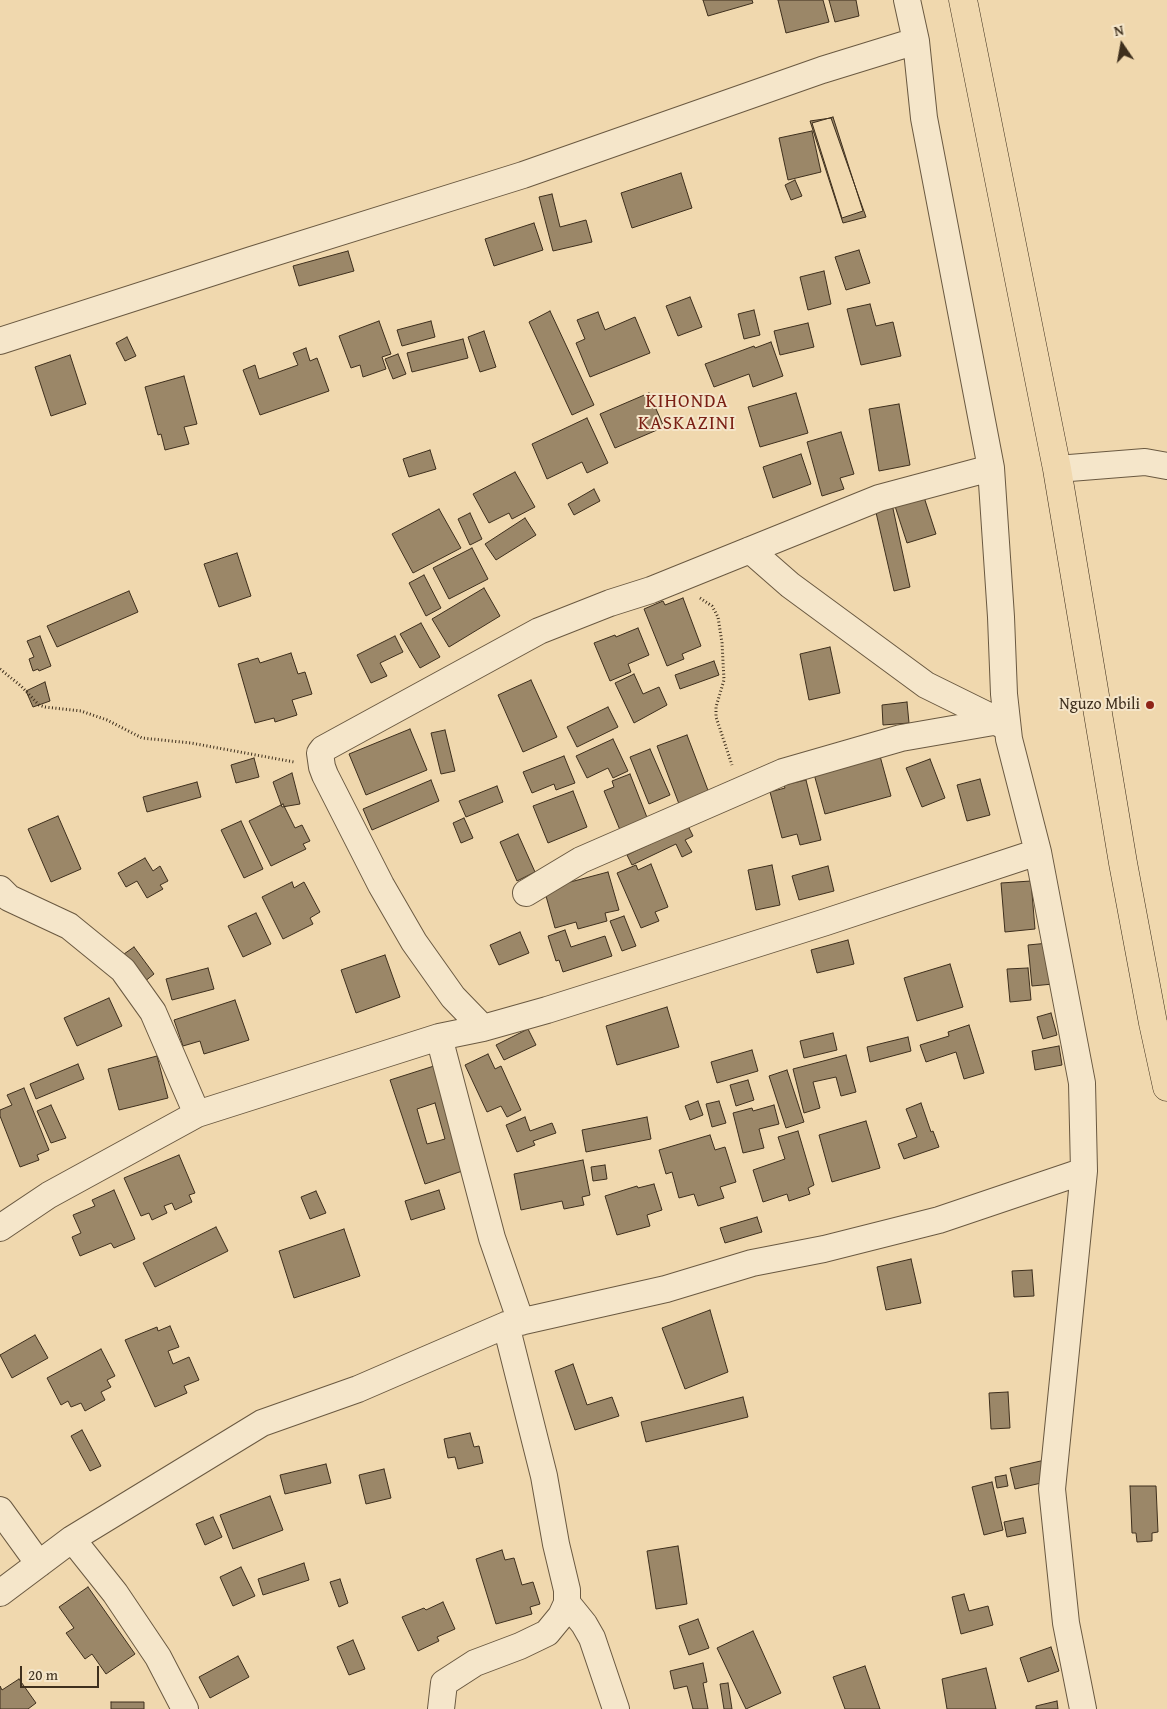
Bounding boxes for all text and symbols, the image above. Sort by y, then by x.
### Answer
north arrow [1097,20,1147,70]
text: N [1112,20,1126,41]
district label: KIHONDA KASKAZINI [637,391,737,435]
place label: Nguzo Mbili [1059,695,1140,715]
marker: Nguzo Mbili [1144,699,1156,711]
scale bar [22,1656,101,1688]
text: 20 m [28,1664,58,1685]

